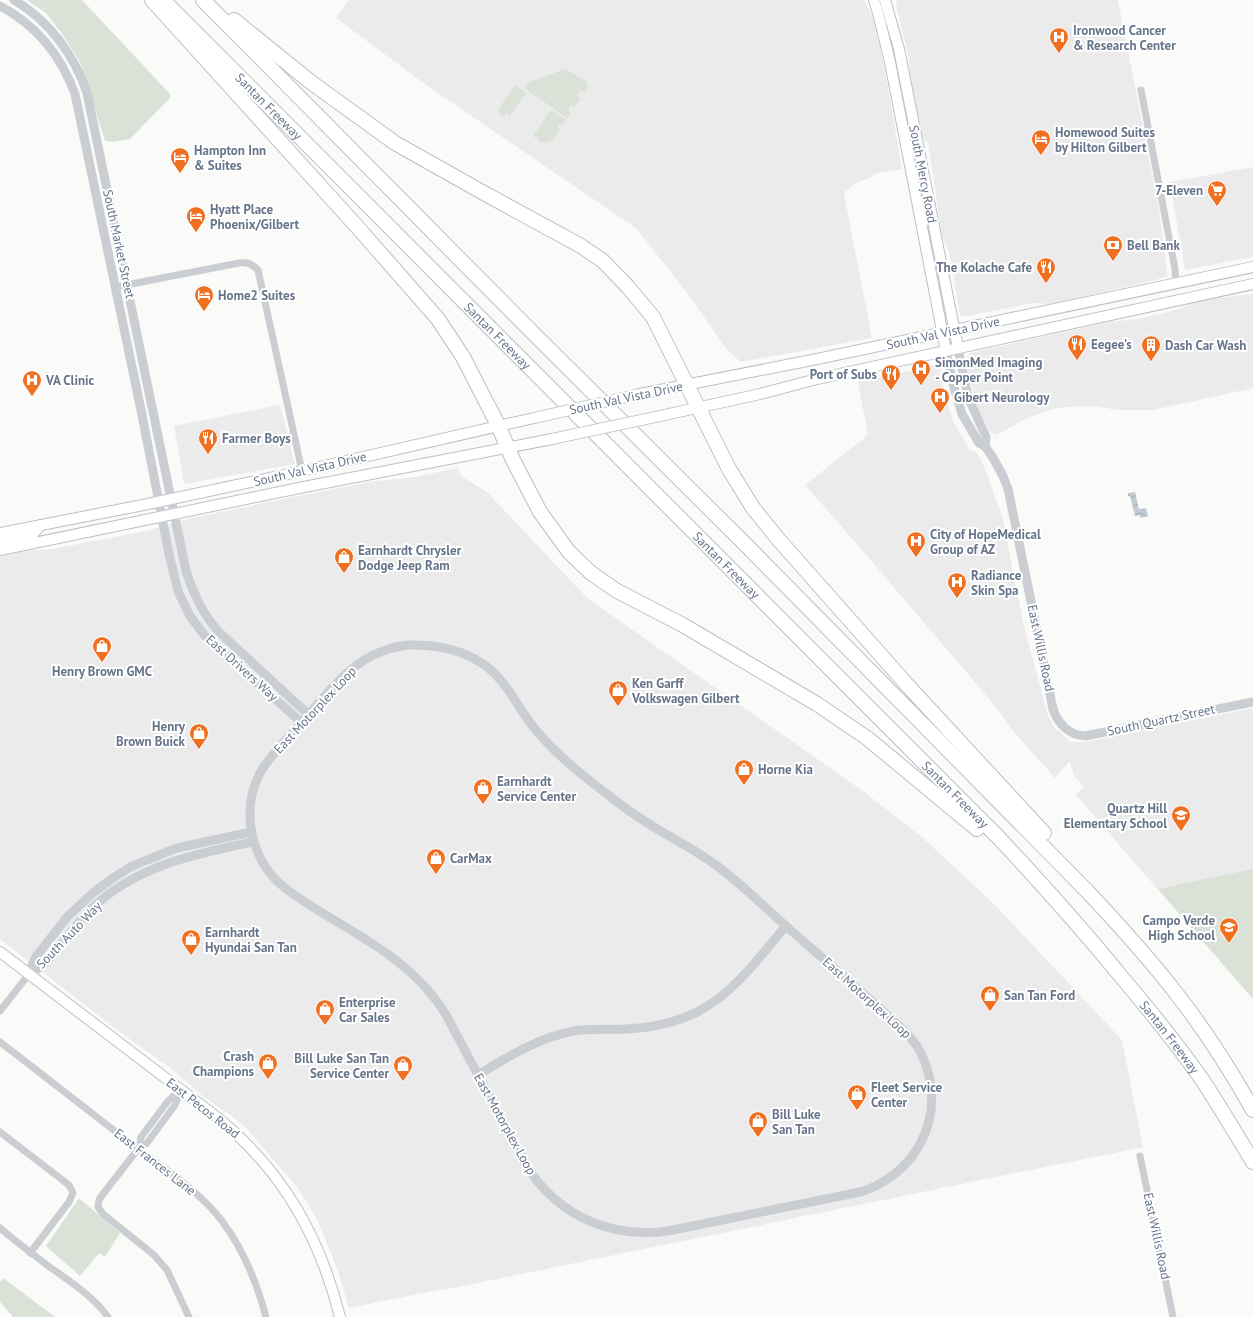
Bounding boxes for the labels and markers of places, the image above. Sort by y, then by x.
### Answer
place label: Ironwood Cancer & Research Center [1073,22,1176,54]
hospital icon: Ironwood Cancer & Research Center [1048,26,1070,54]
place label: Homewood Suites by Hilton Gilbert [1055,124,1155,156]
hotel icon: Homewood Suites by Hilton Gilbert [1030,128,1052,156]
place label: Hampton Inn & Suites [194,142,266,174]
hotel icon: Hampton Inn & Suites [169,146,191,174]
supermarket icon: 7-Eleven [1206,179,1228,207]
place label: 7-Eleven [1155,182,1203,199]
place label: Hyatt Place Phoenix/Gilbert [210,201,300,233]
hotel icon: Hyatt Place Phoenix/Gilbert [185,205,207,233]
bank icon: Bell Bank [1102,234,1124,262]
place label: Bell Bank [1127,237,1180,254]
restaurant icon: The Kolache Cafe [1035,256,1057,284]
place label: The Kolache Cafe [936,259,1032,276]
hotel icon: Home2 Suites [193,284,215,312]
place label: Home2 Suites [218,287,296,304]
restaurant icon: Eegee's [1066,333,1088,361]
building icon: Dash Car Wash [1140,334,1162,362]
place label: Eegee's [1091,336,1132,353]
place label: Dash Car Wash [1165,337,1246,354]
place label: SimonMed Imaging - Copper Point [935,354,1042,386]
hospital icon: SimonMed Imaging - Copper Point [910,358,932,386]
restaurant icon: Port of Subs [880,363,902,391]
place label: Port of Subs [810,366,878,383]
hospital icon: VA Clinic [21,369,43,397]
place label: VA Clinic [45,372,95,389]
hospital icon: Gibert Neurology [929,386,951,414]
place label: Gibert Neurology [954,389,1050,406]
restaurant icon: Farmer Boys [197,427,219,455]
place label: Farmer Boys [222,430,291,447]
place label: City of HopeMedical Group of AZ [930,526,1041,558]
hospital icon: City of HopeMedical Group of AZ [905,530,927,558]
place label: Earnhardt Chrysler Dodge Jeep Ram [358,542,462,574]
shop icon: Earnhardt Chrysler Dodge Jeep Ram [333,546,355,574]
place label: Radiance Skin Spa [971,567,1022,599]
hospital icon: Radiance Skin Spa [946,571,968,599]
shop icon: Henry Brown GMC [91,635,113,663]
place label: Henry Brown GMC [52,663,152,680]
place label: Ken Garff Volkswagen Gilbert [631,675,740,707]
shop icon: Ken Garff Volkswagen Gilbert [607,679,629,707]
place label: Henry Brown Buick [116,718,186,750]
shop icon: Henry Brown Buick [188,722,210,750]
shop icon: Horne Kia [733,758,755,786]
place label: Horne Kia [758,761,813,778]
place label: Earnhardt Service Center [497,773,576,805]
shop icon: Earnhardt Service Center [472,777,494,805]
place label: Quartz Hill Elementary School [1064,800,1167,832]
school or university icon: Quartz Hill Elementary School [1170,804,1192,832]
shop icon: CarMax [425,847,447,875]
place label: CarMax [450,850,492,867]
place label: Campo Verde High School [1142,912,1215,944]
school or university icon: Campo Verde High School [1218,916,1240,944]
place label: Earnhardt Hyundai San Tan [205,924,297,956]
shop icon: Earnhardt Hyundai San Tan [180,928,202,956]
shop icon: San Tan Ford [979,984,1001,1012]
place label: San Tan Ford [1004,987,1075,1004]
place label: Enterprise Car Sales [339,994,396,1026]
shop icon: Enterprise Car Sales [314,998,336,1026]
place label: Crash Champions [193,1048,255,1080]
place label: Bill Luke San Tan Service Center [294,1050,389,1082]
shop icon: Crash Champions [257,1052,279,1080]
shop icon: Bill Luke San Tan Service Center [392,1054,414,1082]
place label: Fleet Service Center [871,1079,943,1111]
shop icon: Fleet Service Center [846,1083,868,1111]
place label: Bill Luke San Tan [772,1106,821,1138]
shop icon: Bill Luke San Tan [747,1110,769,1138]

